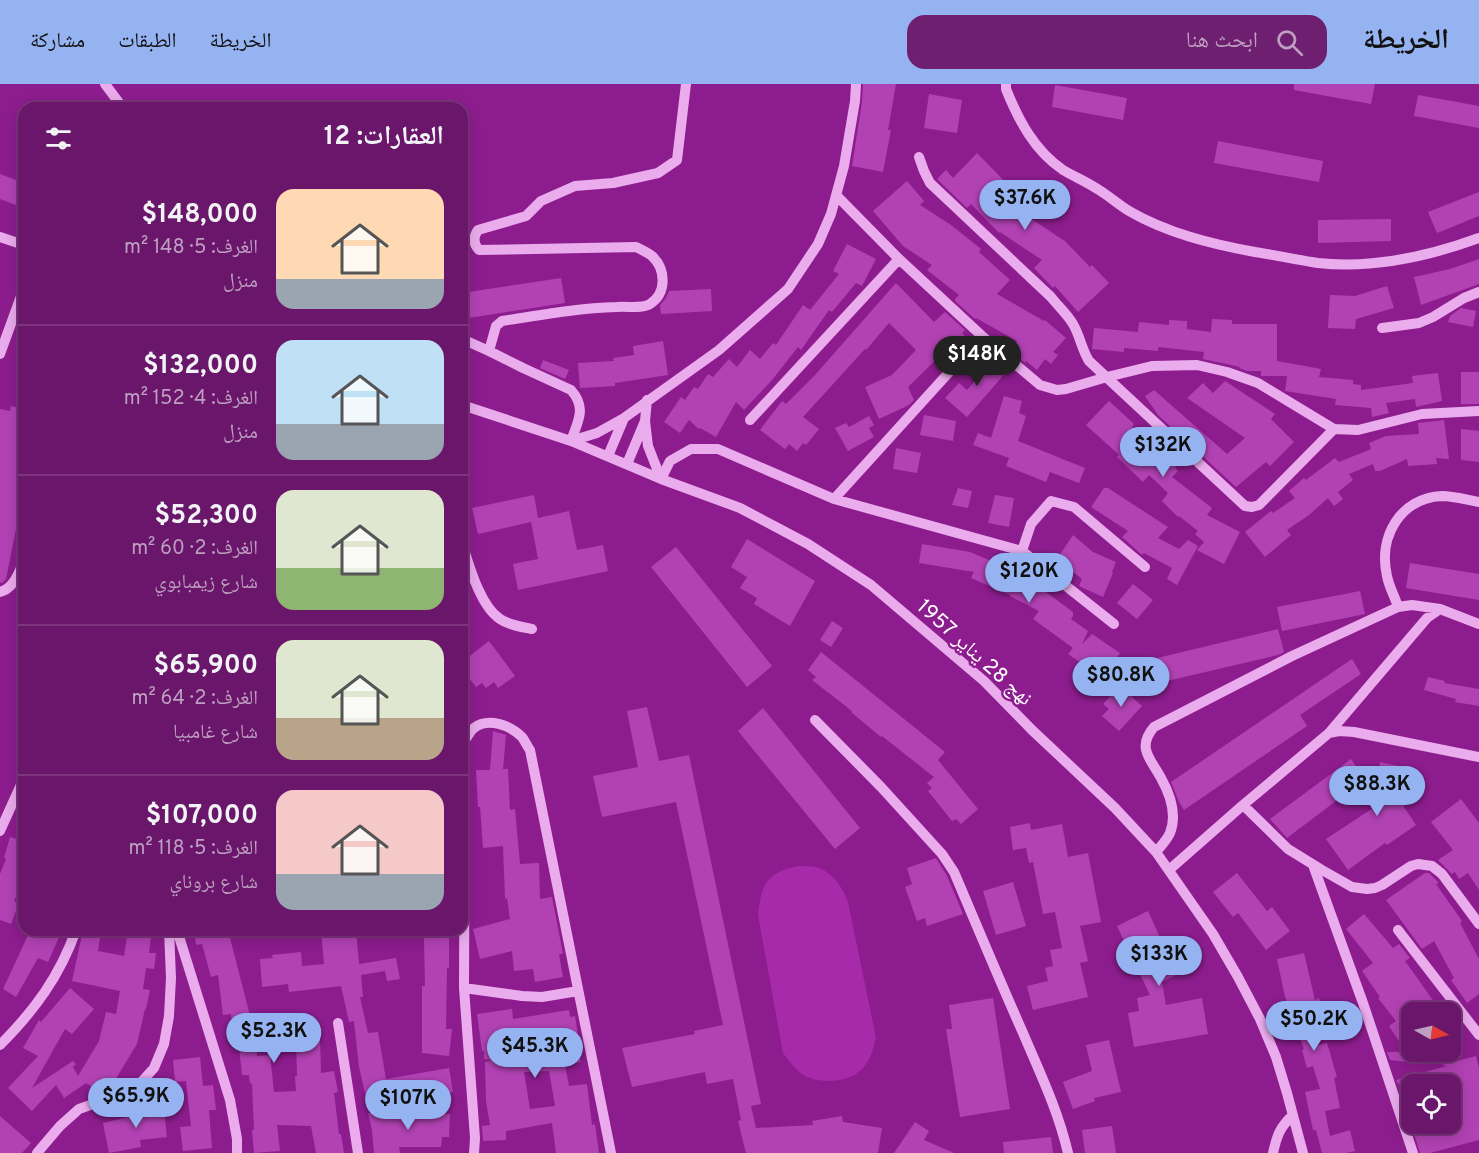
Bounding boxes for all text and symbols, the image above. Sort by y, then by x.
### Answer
search box [907,15,1327,69]
text: الخريطة [1363,23,1449,59]
icon: search [1273,26,1306,59]
text: مشاركة [30,28,85,55]
text: الطبقات [118,28,177,55]
text: الخريطة [210,28,271,55]
text: ابحث هنا [1186,28,1258,55]
text: العقارات: 12 [324,121,444,154]
icon: filters [42,122,75,155]
pin: $37.6K [976,180,1074,231]
text: $37.6K [993,186,1057,212]
text: $148,000 [141,199,258,232]
icon: home [324,213,396,285]
text: الغرف: 5 · 148 m² [124,235,258,261]
text: منزل [223,269,258,295]
pin: $148K [935,336,1019,387]
text: $148K [947,342,1007,368]
text: $132,000 [143,350,258,383]
icon: home [324,364,396,436]
text: الغرف: 4 · 152 m² [124,386,258,412]
text: منزل [223,420,258,446]
pin: $132K [1121,427,1205,478]
text: $132K [1134,433,1192,459]
text: $52,300 [155,500,258,533]
icon: home [324,514,396,586]
text: الغرف: 2 · 60 m² [131,536,258,562]
pin: $120K [987,553,1071,604]
text: $120K [999,559,1059,585]
text: شارع زيمبابوي [154,570,258,596]
street label: نهج 28 يناير 1957 [910,594,1038,712]
text: $65,900 [154,650,258,683]
pin: $80.8K [1072,657,1170,708]
text: $80.8K [1086,663,1156,689]
icon: home [324,664,396,736]
text: الغرف: 2 · 64 m² [132,686,258,712]
text: شارع غامبيا [173,720,258,746]
pin: $88.3K [1328,766,1426,817]
text: $88.3K [1343,772,1411,798]
text: $107,000 [146,800,258,833]
icon: home [324,814,396,886]
text: الغرف: 5 · 118 m² [129,836,258,862]
text: شارع بروناي [169,870,258,896]
pin: $133K [1117,936,1201,987]
text: $133K [1130,942,1188,968]
pin: $50.2K [1265,1001,1363,1052]
north arrow [1401,1002,1461,1062]
map controls [1401,1002,1461,1134]
text: $50.2K [1280,1007,1348,1033]
pin: $52.3K [225,1013,323,1064]
text: $52.3K [240,1019,308,1045]
pin: $45.3K [486,1028,584,1079]
text: $45.3K [501,1034,569,1060]
button: locate [1401,1074,1461,1134]
pin: $65.9K [87,1078,185,1129]
pin: $107K [366,1080,450,1131]
text: $65.9K [102,1084,170,1110]
text: $107K [379,1086,437,1112]

